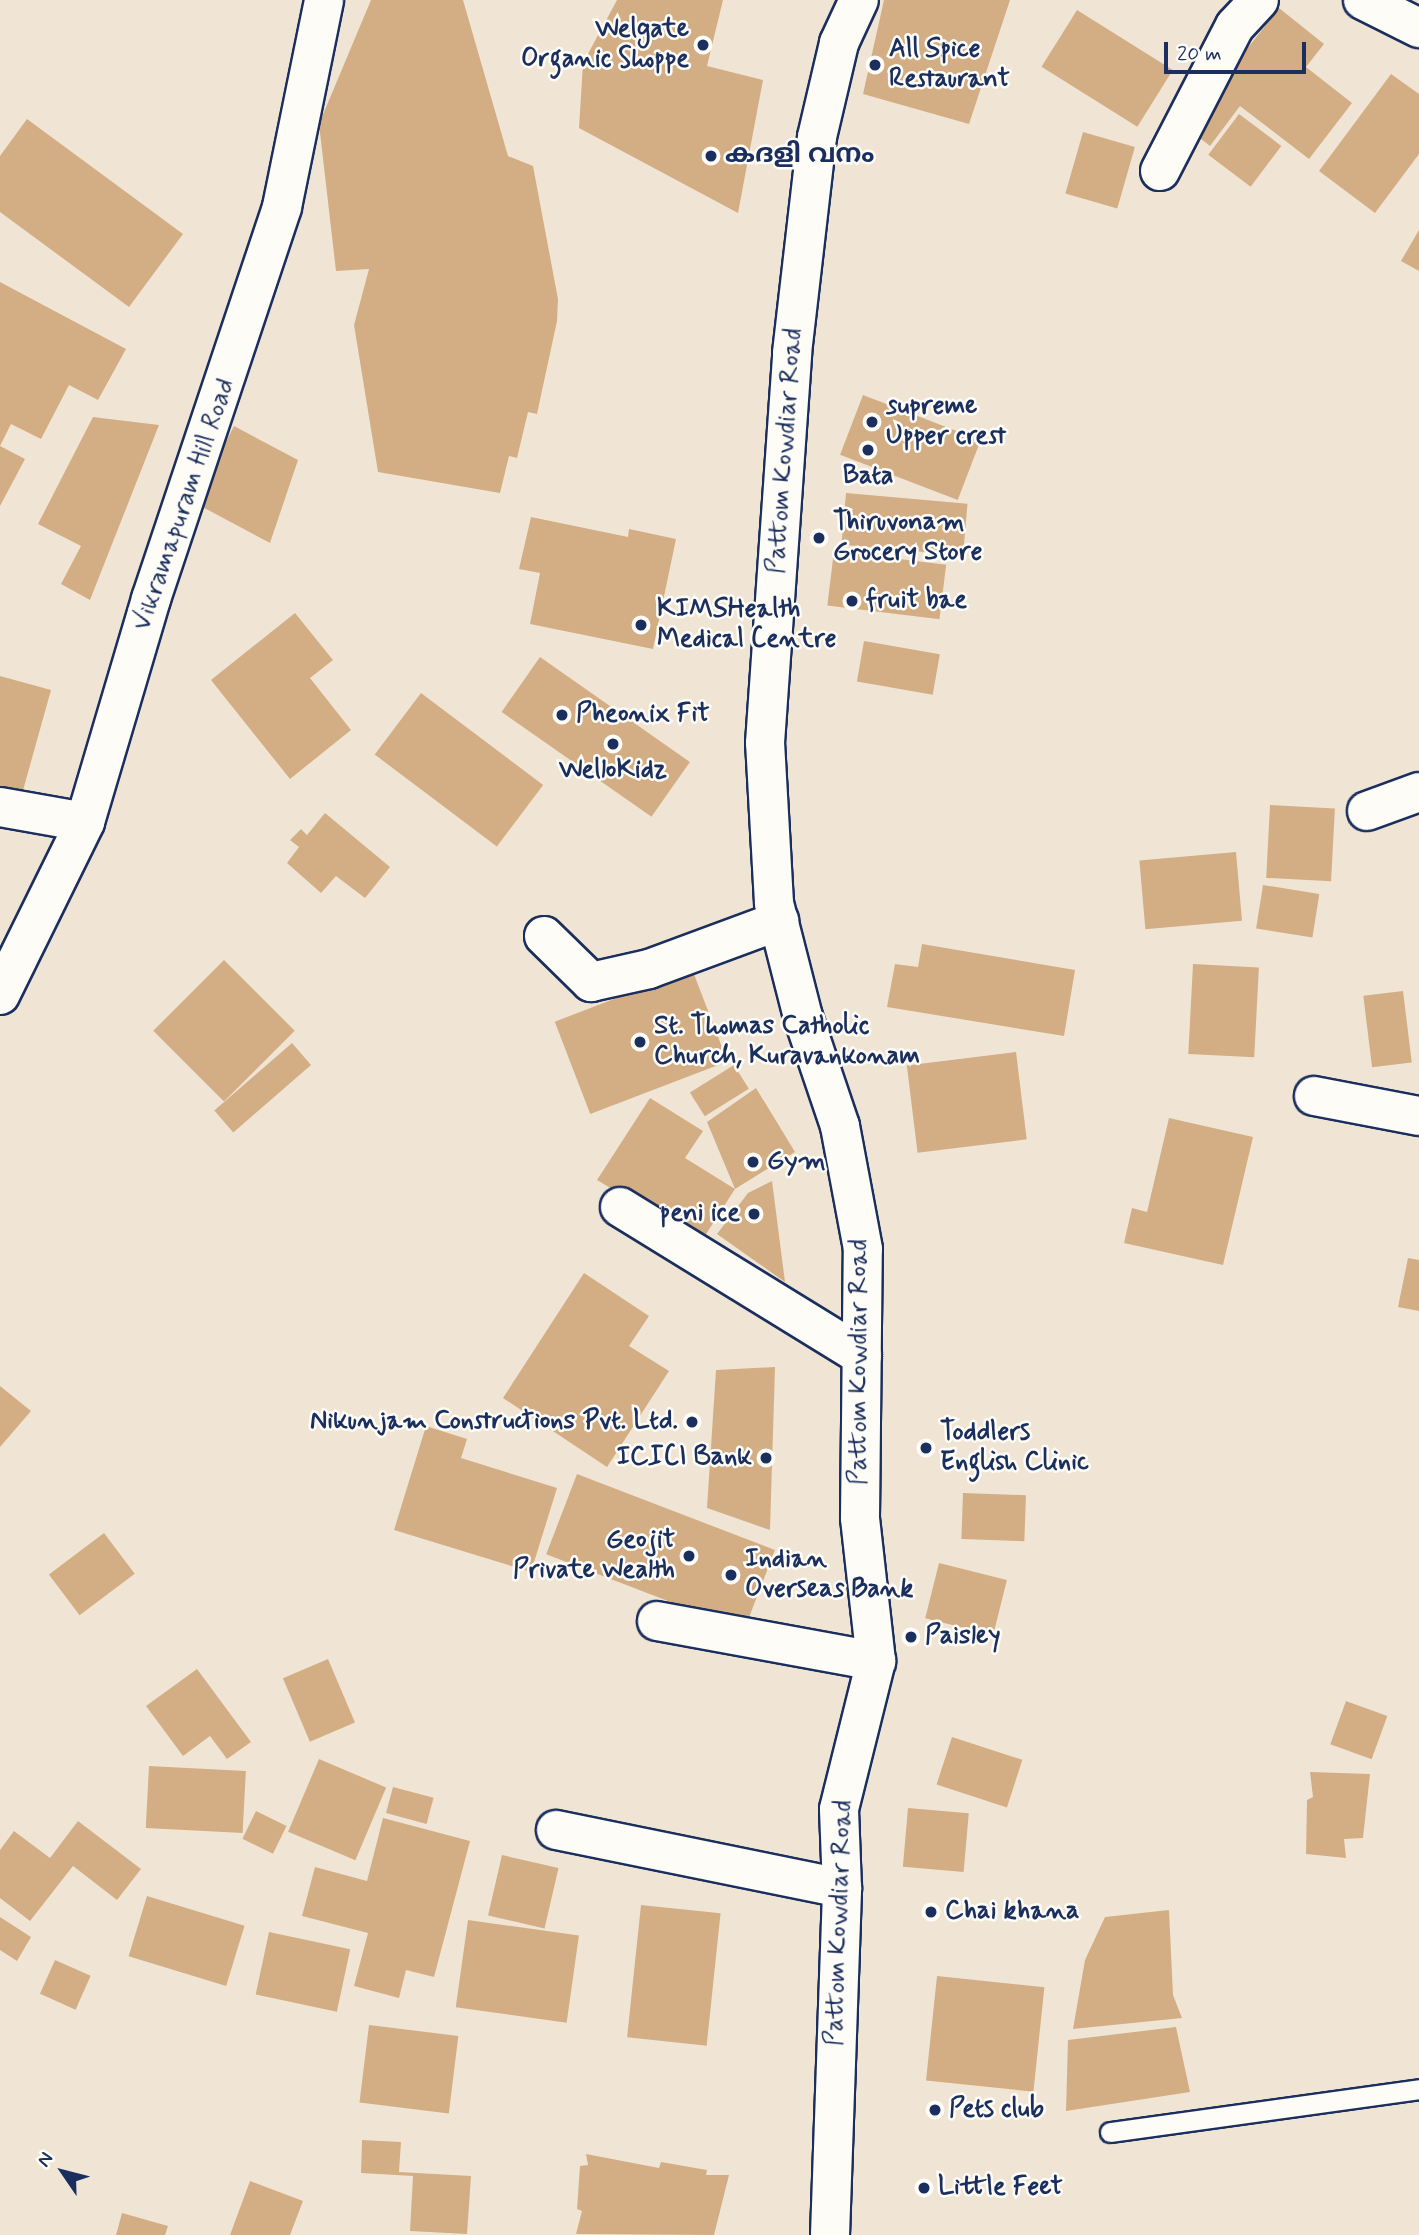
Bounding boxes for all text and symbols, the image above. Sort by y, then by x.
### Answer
place label: Welgate Organic Shoppe [520,14,689,76]
scale bar [1167,28,1309,72]
place label: All Spice Restaurant [889,34,1010,96]
marker: Welgate Organic Shoppe [695,37,711,53]
text: 20 m [1177,40,1222,68]
marker: All Spice Restaurant [867,57,883,73]
place label: കദളി വനം [725,140,874,172]
marker: കദളി വനം [703,148,719,164]
street label: Pattom Kowdiar Road [762,329,810,573]
street label: Vikramapuram Hill Road [127,374,243,636]
place label: supreme Upper crest [886,391,1006,452]
marker: supreme Upper crest [864,414,880,430]
marker: Bata [860,442,876,458]
place label: Bata [843,461,893,493]
place label: Thiruvonam Grocery Store [833,507,982,568]
marker: Thiruvonam Grocery Store [811,530,827,546]
place label: fruit bae [866,585,964,617]
marker: fruit bae [844,593,860,609]
place label: KIMSHealth Medical Centre [657,594,832,656]
marker: KIMSHealth Medical Centre [631,615,651,635]
place label: Pheonix Fit [576,699,706,731]
marker: Pheonix Fit [554,707,570,723]
marker: WelloKidz [605,736,621,752]
place label: WelloKidz [559,755,667,787]
place label: St. Thomas Catholic Church, Kuravankonam [654,1011,920,1072]
marker: St. Thomas Catholic Church, Kuravankonam [632,1034,648,1050]
place label: Gym [767,1146,826,1178]
marker: Gym [745,1154,761,1170]
place label: peni ice [661,1198,740,1230]
marker: peni ice [746,1206,762,1222]
street label: Pattom Kowdiar Road [844,1240,876,1484]
place label: Nikunjam Constructions Pvt. Ltd. [304,1406,678,1438]
marker: Nikunjam Constructions Pvt. Ltd. [684,1414,700,1430]
place label: Toddlers English Clinic [940,1417,1089,1478]
marker: Toddlers English Clinic [918,1440,934,1456]
place label: ICICI Bank [617,1442,752,1474]
marker: ICICI Bank [758,1450,774,1466]
place label: Geojit Private Wealth [510,1525,675,1586]
place label: Indian Overseas Bank [745,1544,909,1606]
marker: Geojit Private Wealth [681,1548,697,1564]
marker: Indian Overseas Bank [723,1567,739,1583]
place label: Paisley [925,1621,1000,1653]
marker: Paisley [903,1629,919,1645]
street label: Pattom Kowdiar Road [820,1801,860,2045]
place label: Chai khana [945,1896,1076,1928]
marker: Chai khana [923,1904,939,1920]
place label: Pets club [949,2094,1044,2126]
marker: Pets club [927,2102,943,2118]
north arrow [28,2137,98,2207]
text: N [32,2147,59,2172]
place label: Little Feet [938,2172,1061,2204]
marker: Little Feet [916,2180,932,2196]

